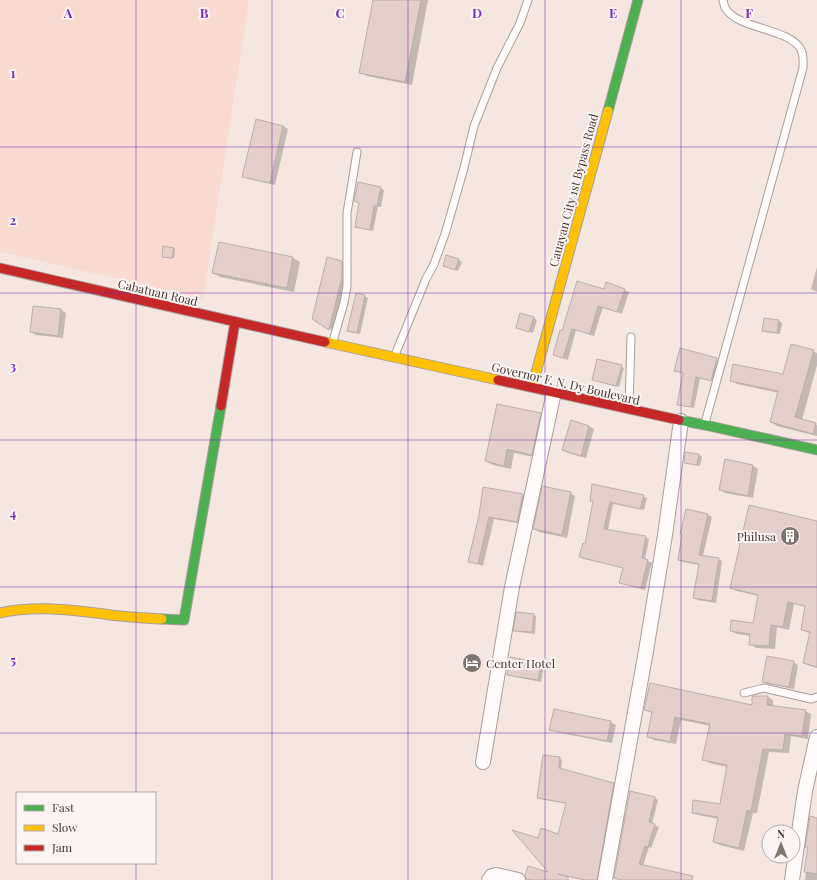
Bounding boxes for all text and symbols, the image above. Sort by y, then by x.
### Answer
text: A [63,4,73,21]
text: B [200,4,209,21]
text: C [335,4,345,21]
text: D [472,4,482,21]
text: E [609,4,617,21]
text: F [745,4,753,21]
text: 1 [11,64,16,81]
street label: Cauayan City 1st Bypass Road [545,112,601,268]
text: 2 [10,211,17,228]
street label: Cabatuan Road [116,275,200,309]
text: 3 [10,357,16,374]
street label: Governor F. N. Dy Boulevard [490,358,642,408]
text: 4 [10,504,17,521]
building icon: Philusa [779,525,801,547]
place label: Philusa [737,528,776,544]
text: 5 [10,651,16,668]
hotel icon: Center Hotel [461,652,483,674]
place label: Center Hotel [486,655,556,671]
legend [16,792,156,864]
text: Fast [52,799,75,815]
text: Slow [52,819,78,835]
north arrow [761,824,801,864]
text: N [777,826,785,841]
text: Jam [51,839,73,855]

